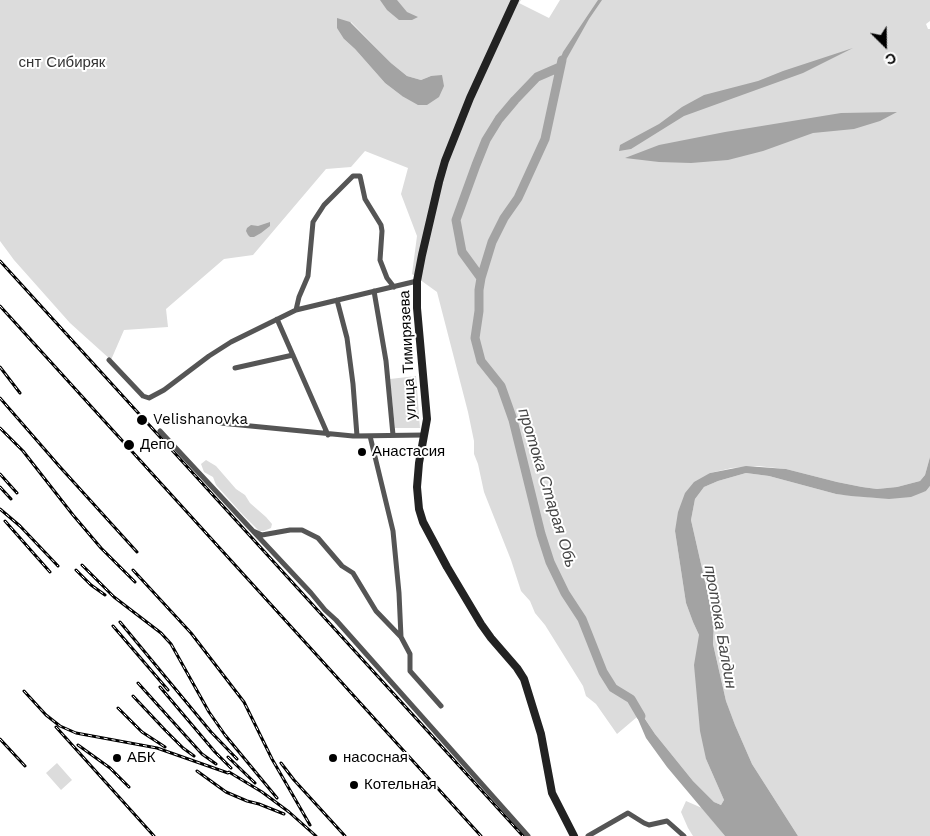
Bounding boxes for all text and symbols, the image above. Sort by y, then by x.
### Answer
north arrow [860,20,910,70]
text: С [883,49,899,68]
park label: снт Сибиряк [19,54,105,72]
street label: улица Тимирязева [396,290,420,420]
water label: протока Старая Обь [514,406,580,570]
place label: Velishanovka [153,411,248,429]
marker: Velishanovka [135,413,149,427]
place label: Депо [140,436,175,454]
marker: Депо [122,438,136,452]
place label: Анастасия [372,443,445,461]
marker: Анастасия [356,446,368,458]
water label: протока Балдин [700,564,740,690]
place label: АБК [127,749,156,767]
place label: насосная [343,749,408,767]
marker: АБК [111,752,123,764]
marker: насосная [327,752,339,764]
place label: Котельная [364,776,437,794]
marker: Котельная [348,779,360,791]

